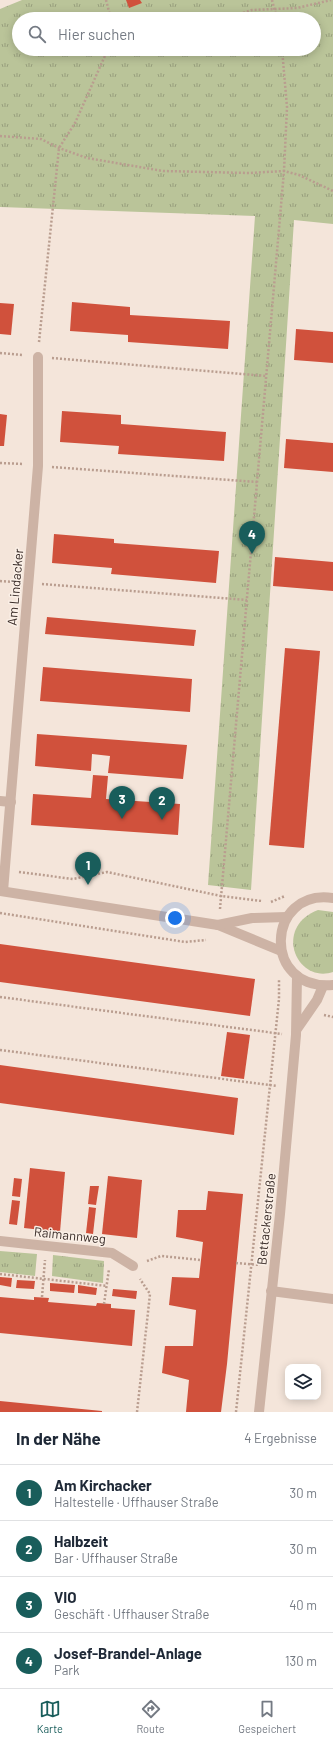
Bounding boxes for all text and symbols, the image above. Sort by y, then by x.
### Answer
search box [12,12,321,56]
icon: search [26,23,48,45]
text: Hier suchen [58,25,135,43]
pin: 4 [239,521,265,554]
street label: Am Lindacker [4,548,26,626]
pin: 3 [109,786,135,819]
pin: 2 [149,787,175,820]
pin: 1 [75,852,101,885]
your location [165,908,185,928]
street label: Bettackerstraße [253,1172,279,1266]
street label: Raimannweg [33,1223,107,1247]
map controls [285,1364,321,1400]
button: layers [285,1364,321,1400]
text: In der Nähe [16,1428,101,1448]
text: 4 Ergebnisse [244,1430,317,1446]
text: Am Kirchacker [54,1476,152,1494]
text: 1 [27,1485,31,1501]
text: 30 m [290,1485,317,1501]
text: Haltestelle · Uffhauser Straße [54,1494,219,1510]
text: Halbzeit [54,1532,108,1550]
text: 2 [25,1541,33,1557]
text: 30 m [290,1541,317,1557]
text: Bar · Uffhauser Straße [54,1550,178,1566]
text: VIO [54,1588,77,1606]
text: 3 [25,1597,33,1613]
text: 40 m [289,1597,317,1613]
text: Geschäft · Uffhauser Straße [54,1606,209,1622]
text: Josef-Brandel-Anlage [54,1644,202,1662]
text: 4 [25,1653,33,1669]
text: 130 m [285,1653,317,1669]
text: Park [54,1662,80,1678]
tab: Karte [37,1698,63,1735]
tab: Route [136,1698,165,1735]
tab: Gespeichert [238,1698,296,1735]

